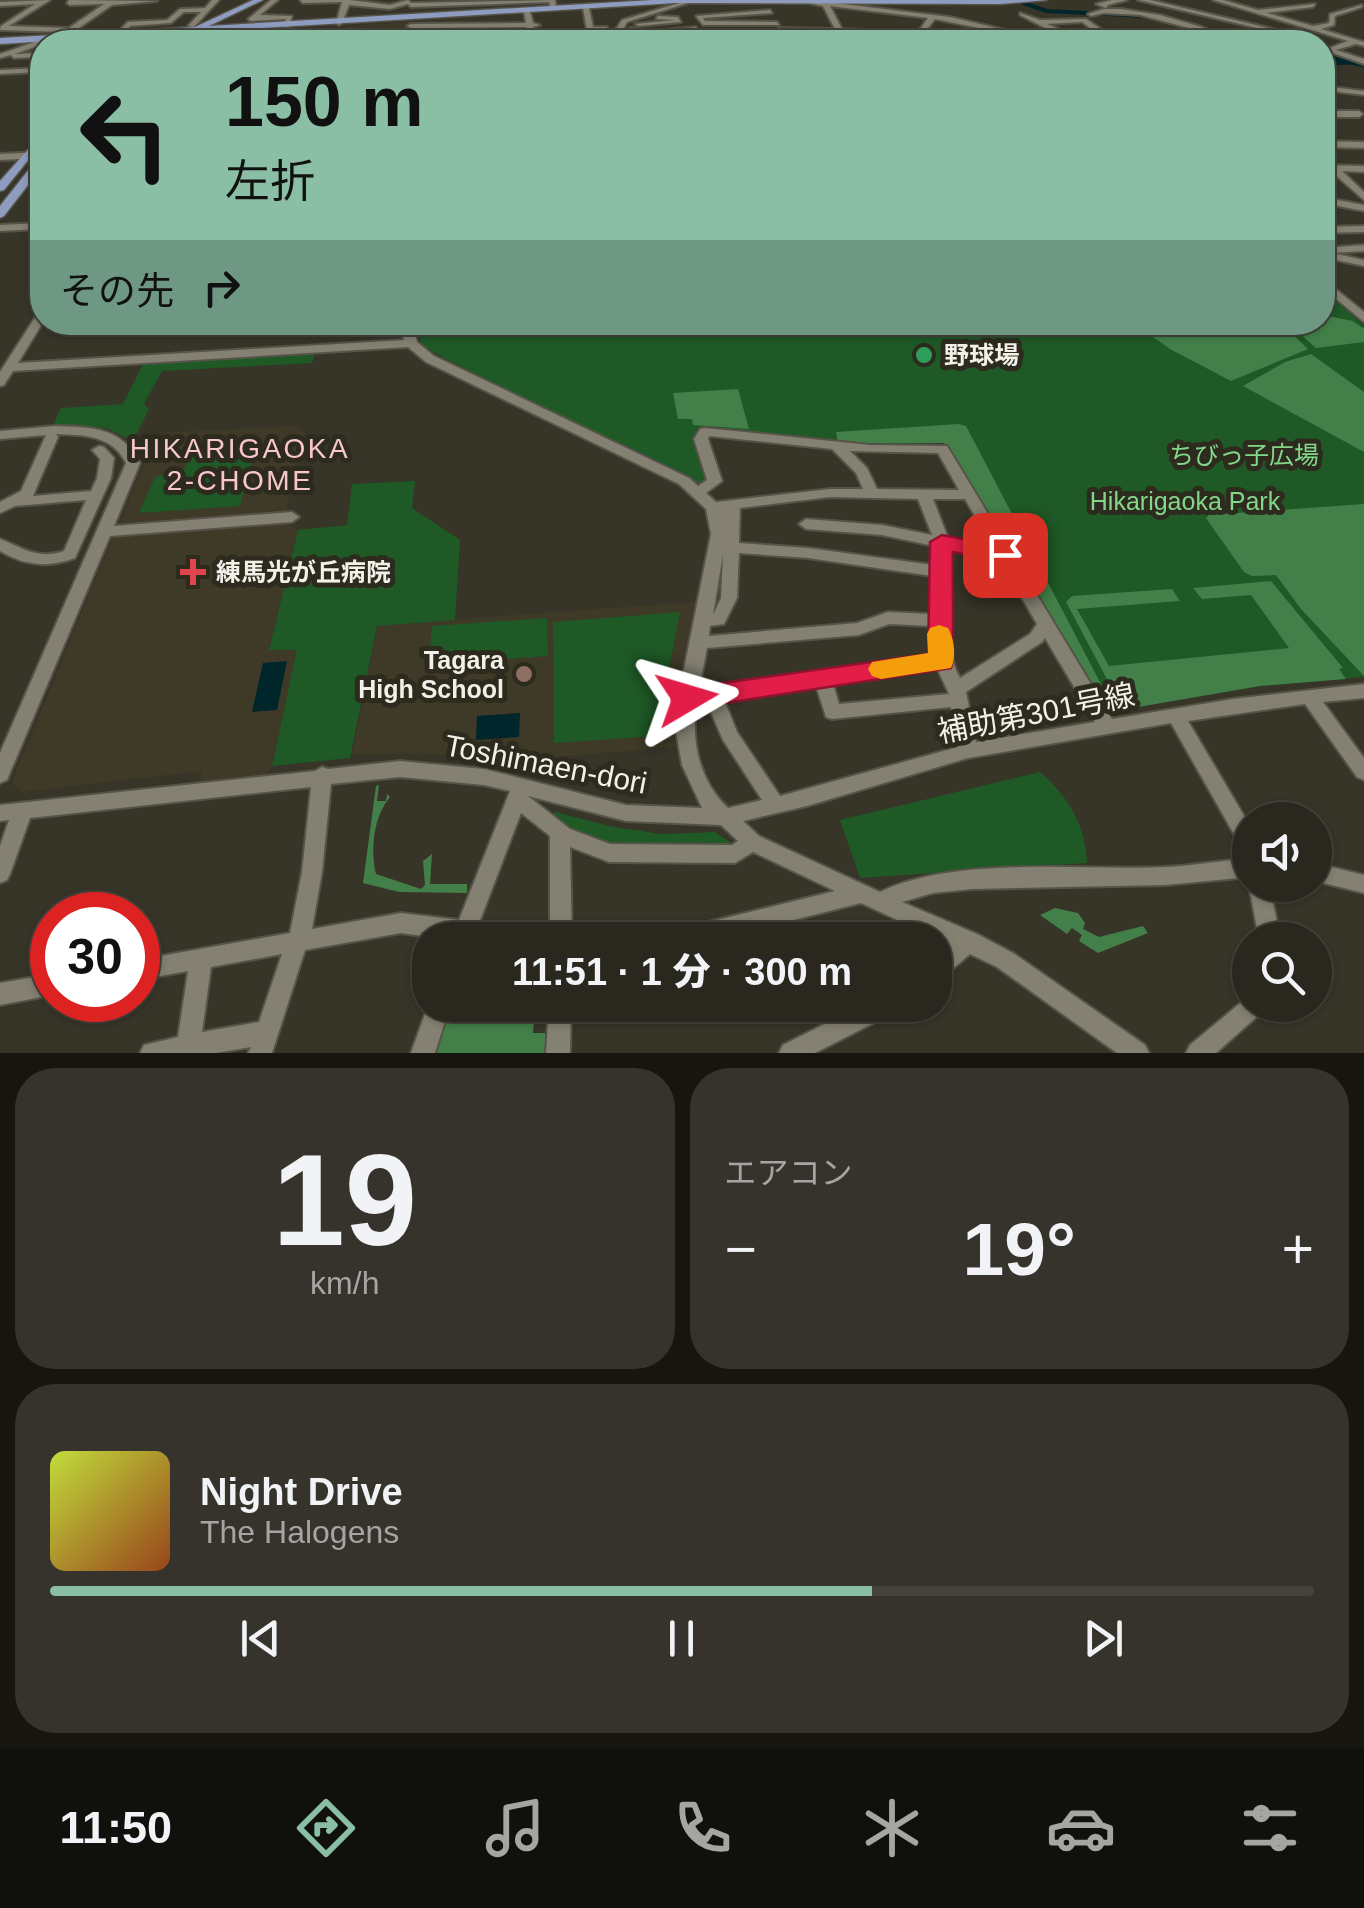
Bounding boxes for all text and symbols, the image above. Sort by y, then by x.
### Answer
text: 150 m [225,63,423,141]
icon: left [60,70,190,200]
text: 左折 [225,156,315,207]
icon: right [194,260,249,315]
text: その先 [60,270,174,312]
place label: 野球場 [944,341,1019,369]
marker: 野球場 [913,344,935,366]
district label: HIKARIGAOKA 2-CHOME [130,433,350,496]
park label: ちびっ子広場 [1169,441,1319,469]
park label: Hikarigaoka Park [1090,487,1281,515]
pin [963,513,1048,598]
icon: arrive [978,528,1033,583]
place label: 練馬光が丘病院 [216,558,391,586]
marker: 練馬光が丘病院 [180,559,206,585]
place label: Tagara High School [358,646,505,703]
position arrow [635,646,739,750]
marker: Tagara High School [513,663,535,685]
street label: 補助第301号線 [935,678,1137,748]
street label: Toshimaen-dori [442,728,650,800]
map controls [1232,802,1332,1022]
button: sound [1232,802,1332,902]
speed limit sign: 30 [30,892,160,1022]
button: search [1232,922,1332,1022]
text: 11:51 · 1 分 · 300 m [512,951,852,993]
text: 19 [272,1127,417,1273]
text: エアコン [725,1155,853,1191]
text: 19° [963,1207,1076,1291]
text: − [725,1218,757,1280]
text: + [1282,1218,1314,1280]
text: km/h [310,1265,379,1301]
text: Night Drive [200,1471,403,1513]
text: The Halogens [200,1514,399,1550]
icon: previous [233,1611,288,1666]
icon: pause [654,1611,709,1666]
icon: next [1076,1611,1131,1666]
icon: directions [291,1793,361,1863]
icon: music [480,1793,550,1863]
icon: phone [668,1793,738,1863]
icon: climate [857,1793,927,1863]
icon: car [1046,1793,1116,1863]
icon: filters [1235,1793,1305,1863]
text: 11:50 [59,1802,172,1853]

